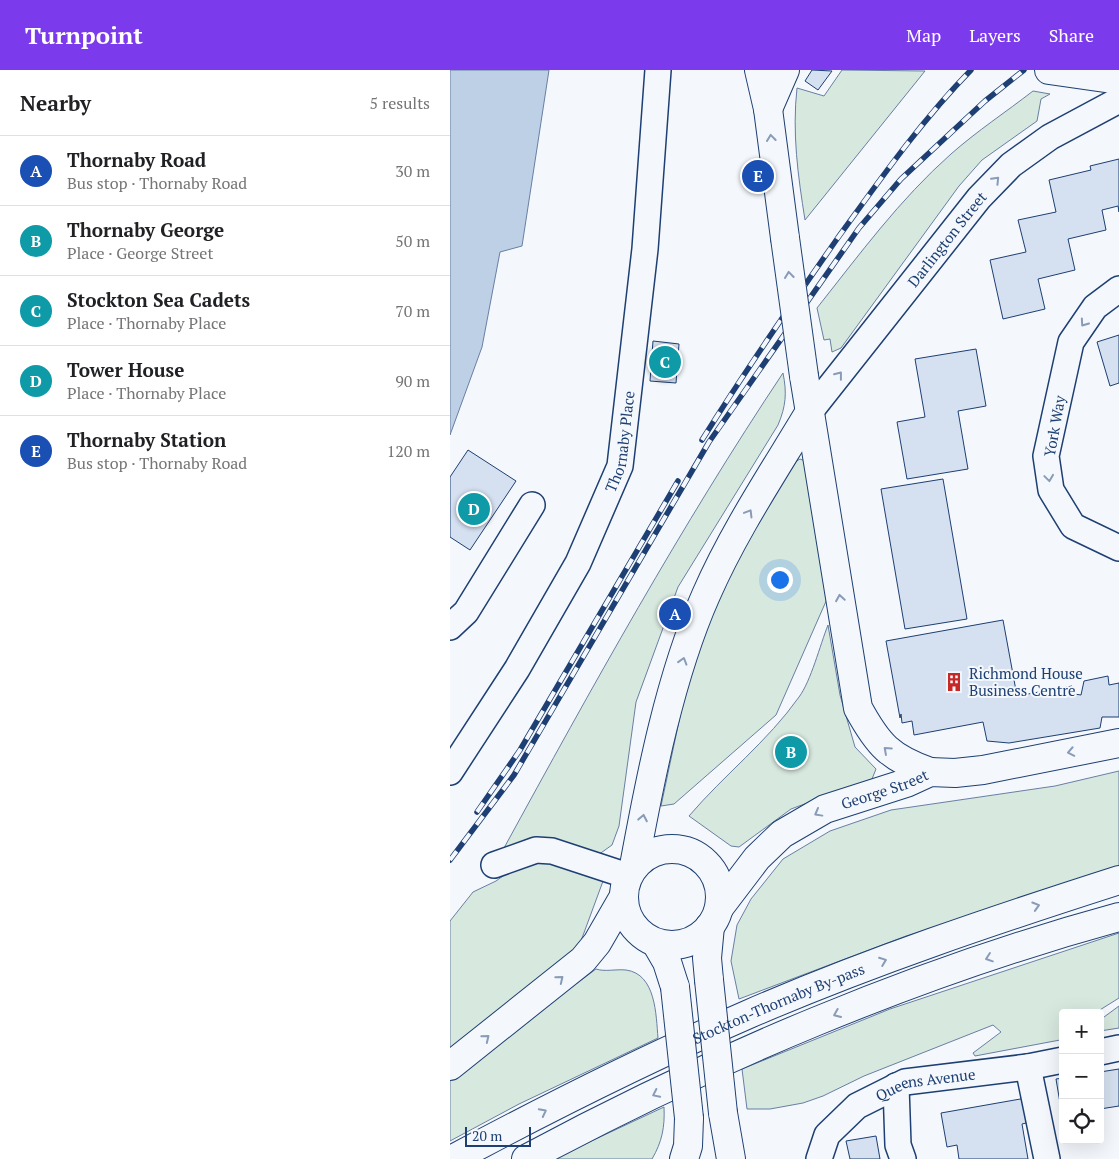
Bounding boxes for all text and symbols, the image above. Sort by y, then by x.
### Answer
text: Turnpoint [25,19,143,51]
text: Map [906,23,941,47]
text: Layers [969,23,1021,47]
text: Share [1049,23,1094,47]
text: Nearby [20,89,91,117]
text: 5 results [370,92,430,114]
one-way arrow [766,133,777,141]
text: Thornaby Road [67,147,206,172]
pin: E [742,157,774,195]
text: A [30,160,42,182]
text: 30 m [395,160,430,182]
text: Bus stop · Thornaby Road [67,172,247,194]
one-way arrow [990,177,999,186]
street label: Darlington Street [903,186,991,291]
text: Thornaby George [67,217,224,242]
text: B [31,230,41,252]
text: 50 m [395,230,430,252]
text: Place · George Street [67,242,213,264]
one-way arrow [784,271,795,279]
text: Stockton Sea Cadets [67,287,250,312]
text: C [31,300,41,322]
text: 70 m [395,300,430,322]
text: Place · Thornaby Place [67,312,226,334]
one-way arrow [1081,317,1090,326]
pin: C [649,343,681,381]
text: Tower House [67,357,184,382]
text: D [30,370,42,392]
text: 90 m [395,370,430,392]
one-way arrow [834,372,842,381]
text: Place · Thornaby Place [67,382,226,404]
street label: Thornaby Place [600,390,639,495]
street label: York Way [1039,393,1069,458]
text: Thornaby Station [67,427,226,452]
text: E [31,440,41,462]
text: 120 m [387,440,430,462]
text: Bus stop · Thornaby Road [67,452,247,474]
one-way arrow [1044,474,1054,482]
pin: D [458,490,490,528]
one-way arrow [742,509,752,518]
your location [767,567,793,593]
one-way arrow [835,594,846,602]
pin: A [659,595,691,633]
one-way arrow [677,657,687,665]
place label: Richmond House Business Centre [969,663,1083,700]
building icon: Richmond House Business Centre [943,671,965,693]
pin: B [775,733,807,771]
one-way arrow [884,746,893,755]
one-way arrow [1067,747,1076,757]
street label: George Street [838,764,932,813]
one-way arrow [815,807,824,817]
one-way arrow [637,814,648,823]
one-way arrow [1031,902,1039,912]
one-way arrow [985,952,994,962]
one-way arrow [878,957,887,967]
street label: Stockton-Thornaby By-pass [689,958,867,1048]
one-way arrow [554,976,563,984]
one-way arrow [833,1008,842,1019]
map controls [1059,1009,1104,1144]
button: + [1059,1009,1104,1054]
one-way arrow [480,1035,489,1043]
button: − [1059,1054,1104,1099]
street label: Queens Avenue [872,1064,976,1105]
one-way arrow [652,1088,661,1098]
button: locate [1059,1099,1104,1144]
one-way arrow [537,1108,546,1118]
scale bar [465,1124,531,1147]
text: 20 m [472,1126,502,1145]

